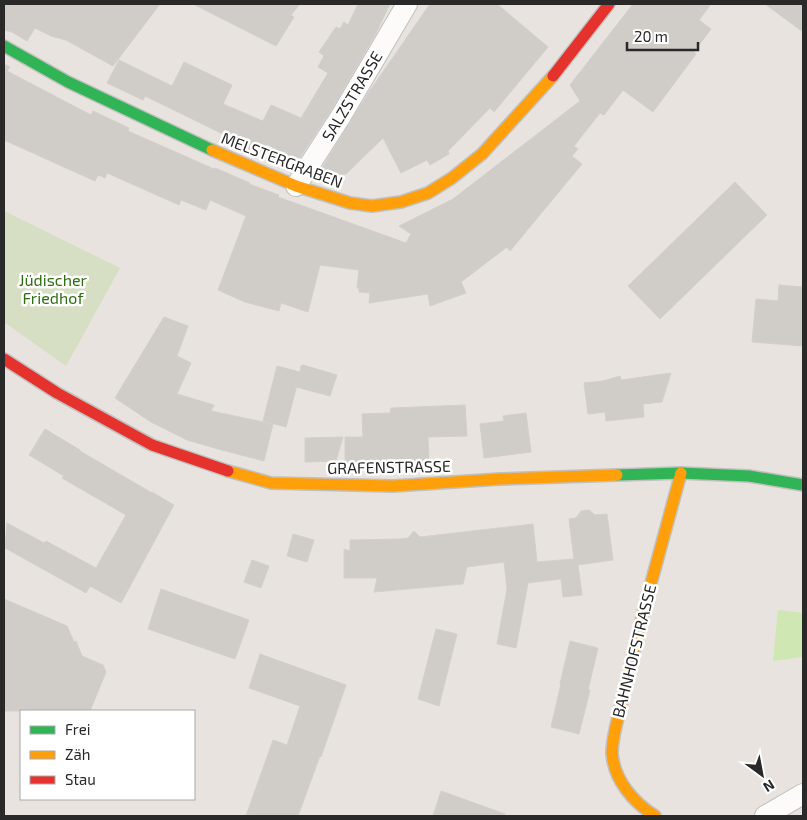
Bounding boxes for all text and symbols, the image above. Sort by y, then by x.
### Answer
scale bar [627,20,698,52]
text: 20 m [634,27,668,45]
street label: SALZSTRASSE [317,47,386,144]
street label: MELSTERGRABEN [219,128,346,191]
park label: Jüdischer Friedhof [19,270,88,307]
street label: GRAFENSTRASSE [327,456,451,477]
street label: BAHNHOFSTRASSE [608,582,659,720]
legend [20,710,195,800]
text: Frei [65,720,90,738]
text: Zäh [65,745,90,763]
north arrow [737,750,787,800]
text: Stau [65,770,96,788]
text: N [760,777,778,796]

